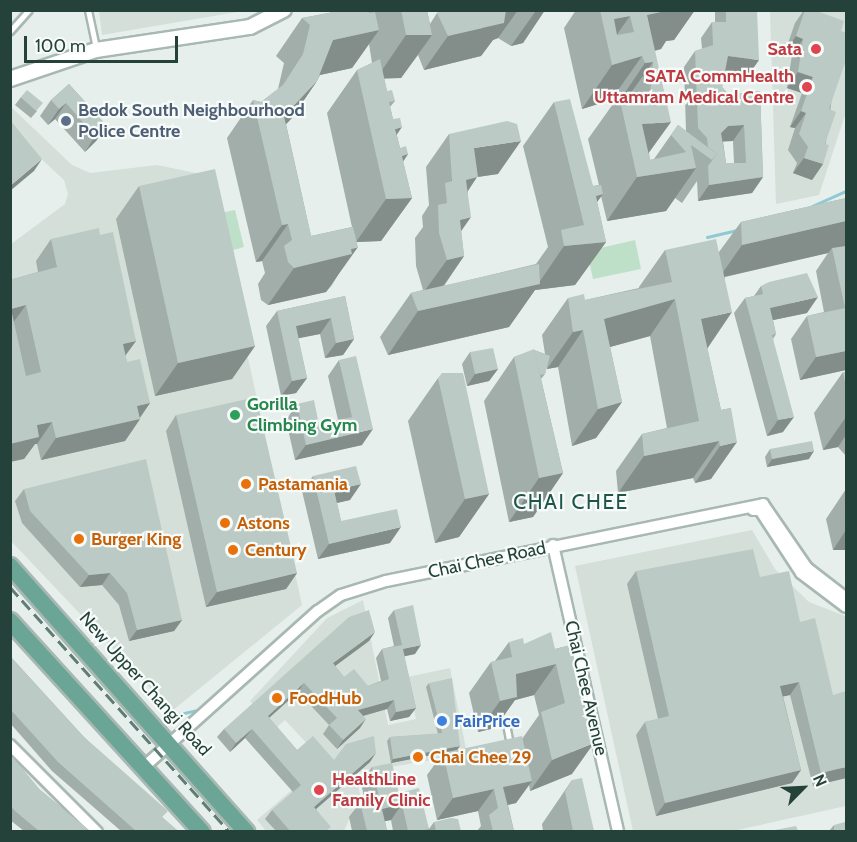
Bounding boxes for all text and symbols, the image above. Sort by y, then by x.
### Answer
scale bar [27,24,182,62]
text: 100 m [35,35,86,57]
place label: Sata [768,38,802,60]
marker: Sata [807,40,825,58]
place label: SATA CommHealth Uttamram Medical Centre [594,66,794,109]
marker: SATA CommHealth Uttamram Medical Centre [798,78,816,96]
place label: Bedok South Neighbourhood Police Centre [78,100,305,142]
marker: Bedok South Neighbourhood Police Centre [59,114,73,128]
place label: Gorilla Climbing Gym [247,394,357,436]
marker: Gorilla Climbing Gym [228,408,242,422]
place label: Pastamania [258,473,348,495]
marker: Pastamania [239,477,253,491]
district label: CHAI CHEE [513,489,629,515]
place label: Astons [237,512,290,534]
marker: Astons [218,516,232,530]
place label: Burger King [91,528,181,550]
marker: Burger King [72,532,86,546]
street label: Chai Chee Road [426,537,548,583]
place label: Century [245,539,307,561]
marker: Century [226,543,240,557]
street label: New Upper Changi Road [75,608,215,760]
street label: Chai Chee Avenue [560,618,612,758]
place label: FoodHub [289,687,362,709]
marker: FoodHub [270,691,284,705]
place label: FairPrice [454,710,520,732]
marker: FairPrice [435,714,449,728]
place label: Chai Chee 29 [430,746,531,768]
marker: Chai Chee 29 [411,750,425,764]
north arrow [773,758,833,818]
place label: HealthLine Family Clinic [332,769,430,812]
text: N [809,771,831,790]
marker: HealthLine Family Clinic [310,781,328,799]

